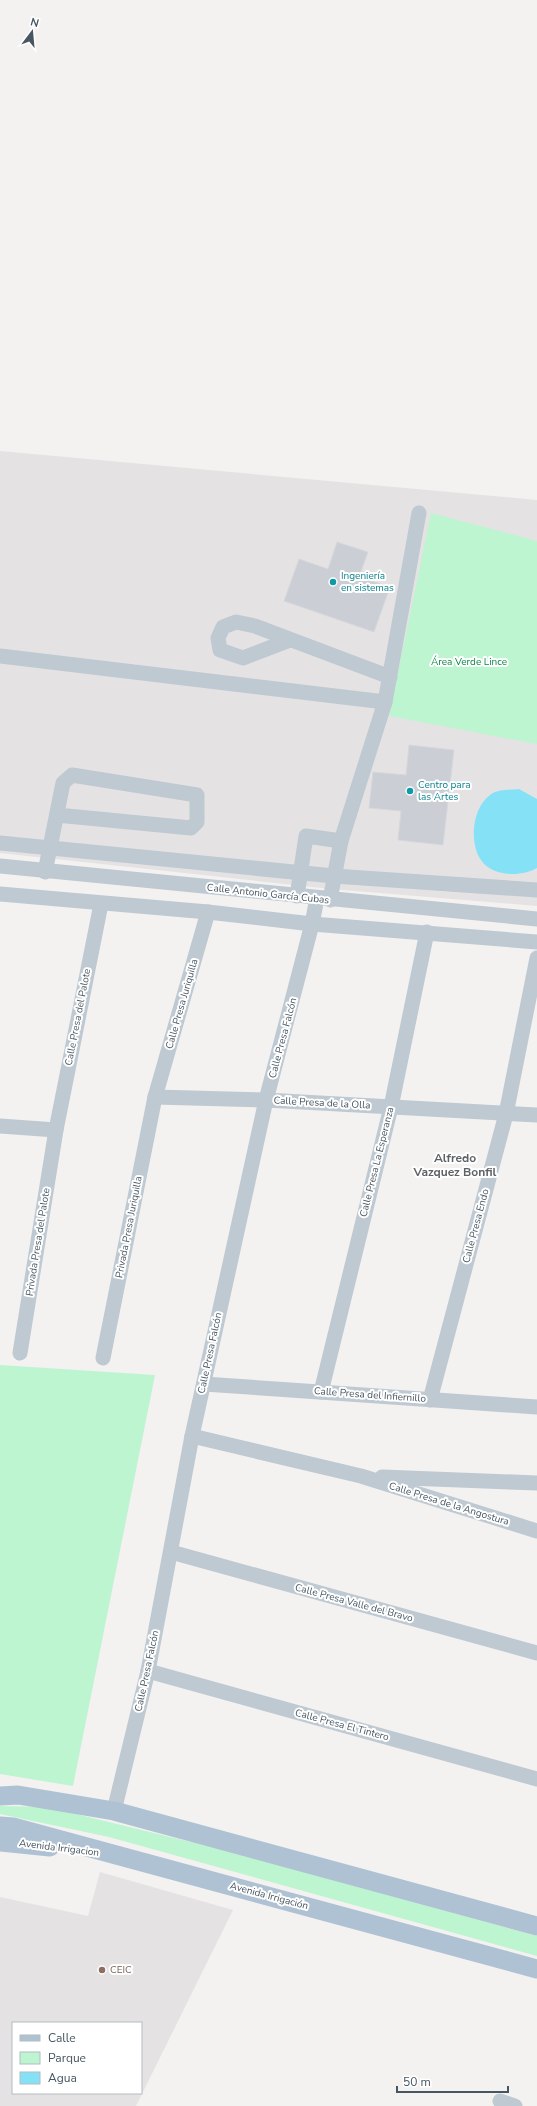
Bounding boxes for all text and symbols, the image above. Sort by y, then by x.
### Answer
north arrow [12,12,52,52]
text: N [29,15,41,31]
place label: Ingeniería en sistemas [341,569,394,595]
marker: Ingeniería en sistemas [328,577,338,587]
park label: Área Verde Lince [431,655,507,669]
place label: Centro para las Artes [418,778,471,804]
marker: Centro para las Artes [405,786,415,796]
street label: Calle Antonio García Cubas [206,881,330,907]
street label: Calle Presa Juriquilla [162,957,202,1051]
street label: Calle Presa del Palote [62,967,94,1067]
street label: Calle Presa Falcón [266,996,300,1080]
street label: Calle Presa de la Olla [273,1093,371,1113]
street label: Calle Presa La Esperanza [357,1106,397,1218]
district label: Alfredo Vazquez Bonfil [413,1150,497,1180]
street label: Privada Presa Juriquilla [112,1175,146,1279]
street label: Privada Presa del Palote [23,1187,53,1297]
street label: Calle Presa Endo [459,1187,493,1265]
street label: Calle Presa Falcón [195,1311,225,1395]
street label: Calle Presa del Infiernillo [314,1384,427,1406]
street label: Calle Presa de la Angostura [387,1479,511,1529]
street label: Calle Presa Valle del Bravo [293,1581,415,1626]
street label: Calle Presa Falcón [132,1629,162,1713]
street label: Calle Presa El Tintero [294,1706,391,1744]
street label: Avenida Irrigacion [18,1836,100,1860]
street label: Avenida Irrigación [228,1879,310,1913]
place label: CEIC [110,1963,132,1977]
marker: CEIC [97,1965,107,1975]
legend [12,2022,142,2094]
text: Calle [48,2030,76,2046]
text: Parque [48,2050,86,2066]
scale bar [397,2068,508,2094]
text: Agua [48,2070,77,2086]
text: 50 m [403,2074,431,2090]

